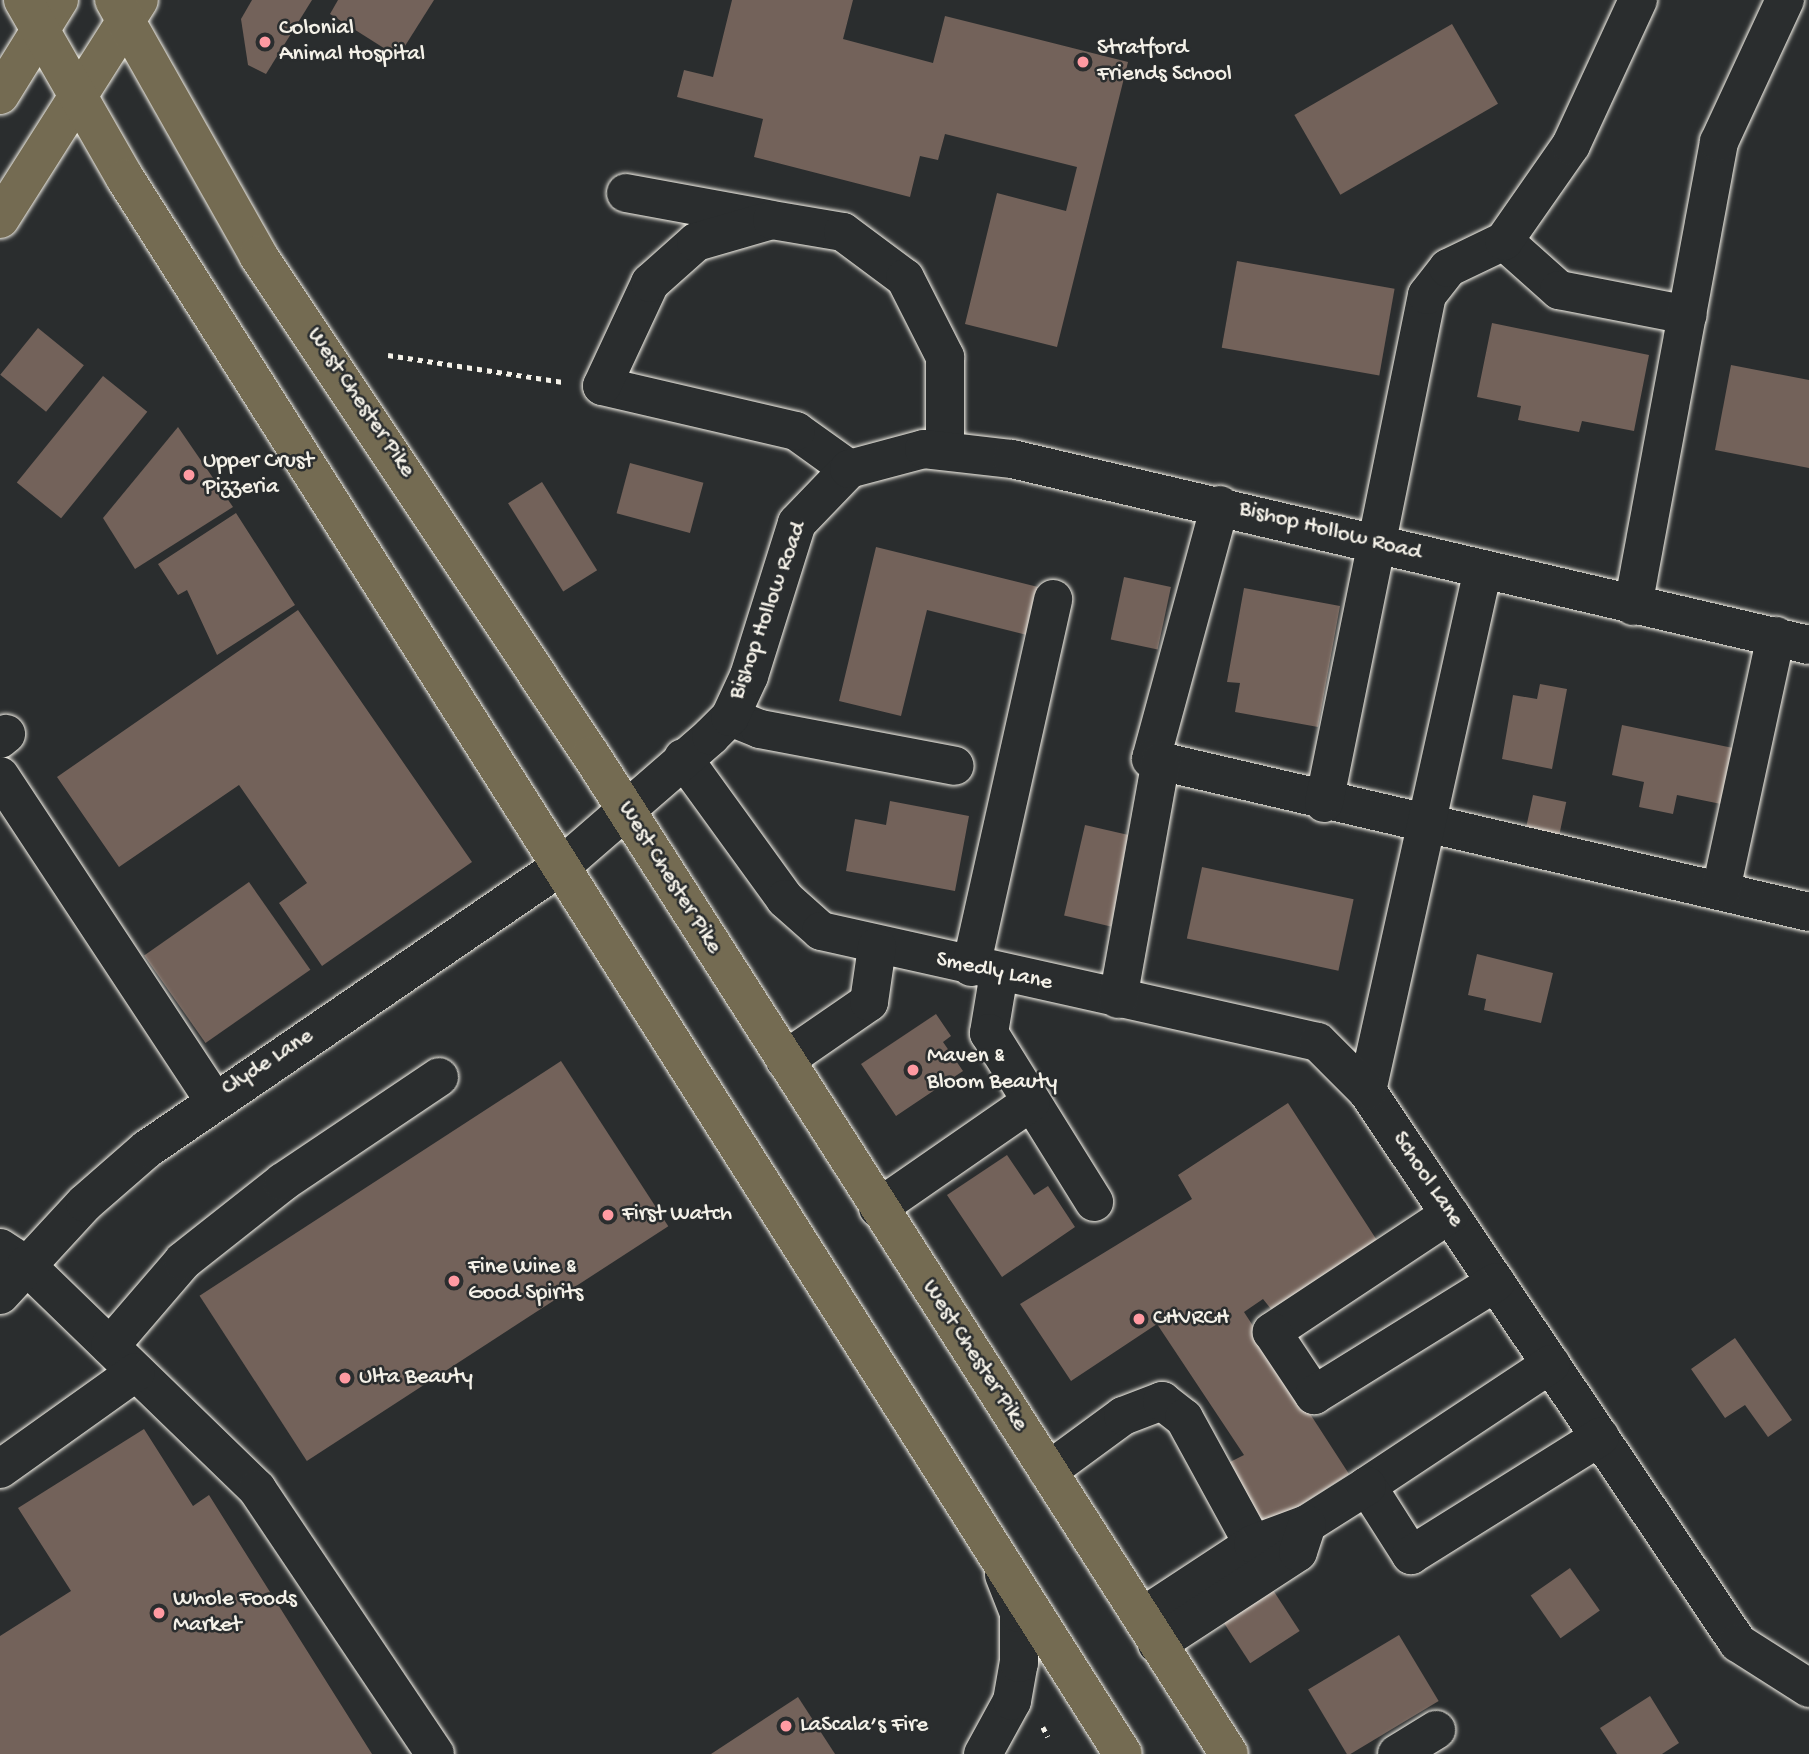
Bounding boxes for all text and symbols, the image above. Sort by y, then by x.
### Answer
place label: Colonial Animal Hospital [279,15,425,69]
marker: Colonial Animal Hospital [257,34,273,50]
place label: Stratford Friends School [1097,35,1232,89]
marker: Stratford Friends School [1075,54,1091,70]
street label: West Chester Pike [300,323,420,483]
place label: Upper Crust Pizzeria [203,448,314,502]
marker: Upper Crust Pizzeria [181,467,197,483]
street label: Bishop Hollow Road [1236,496,1424,568]
street label: Bishop Hollow Road [724,518,814,704]
street label: West Chester Pike [611,797,727,959]
street label: Smedly Lane [933,946,1055,998]
street label: Clyde Lane [217,1023,319,1103]
place label: Maven & Bloom Beauty [927,1043,1057,1097]
marker: Maven & Bloom Beauty [905,1062,921,1078]
street label: School Lane [1385,1127,1469,1233]
place label: First Watch [622,1201,732,1229]
marker: First Watch [600,1207,616,1223]
place label: Fine Wine & Good Spirits [468,1254,583,1308]
marker: Fine Wine & Good Spirits [446,1273,462,1289]
street label: West Chester Pike [915,1275,1033,1437]
place label: CHVRCH [1153,1305,1229,1333]
marker: CHVRCH [1131,1311,1147,1327]
place label: Ulta Beauty [359,1364,473,1392]
marker: Ulta Beauty [337,1370,353,1386]
place label: Whole Foods Market [173,1586,297,1640]
marker: Whole Foods Market [151,1605,167,1621]
place label: LaScala’s Fire [800,1712,928,1740]
marker: LaScala’s Fire [778,1718,794,1734]

